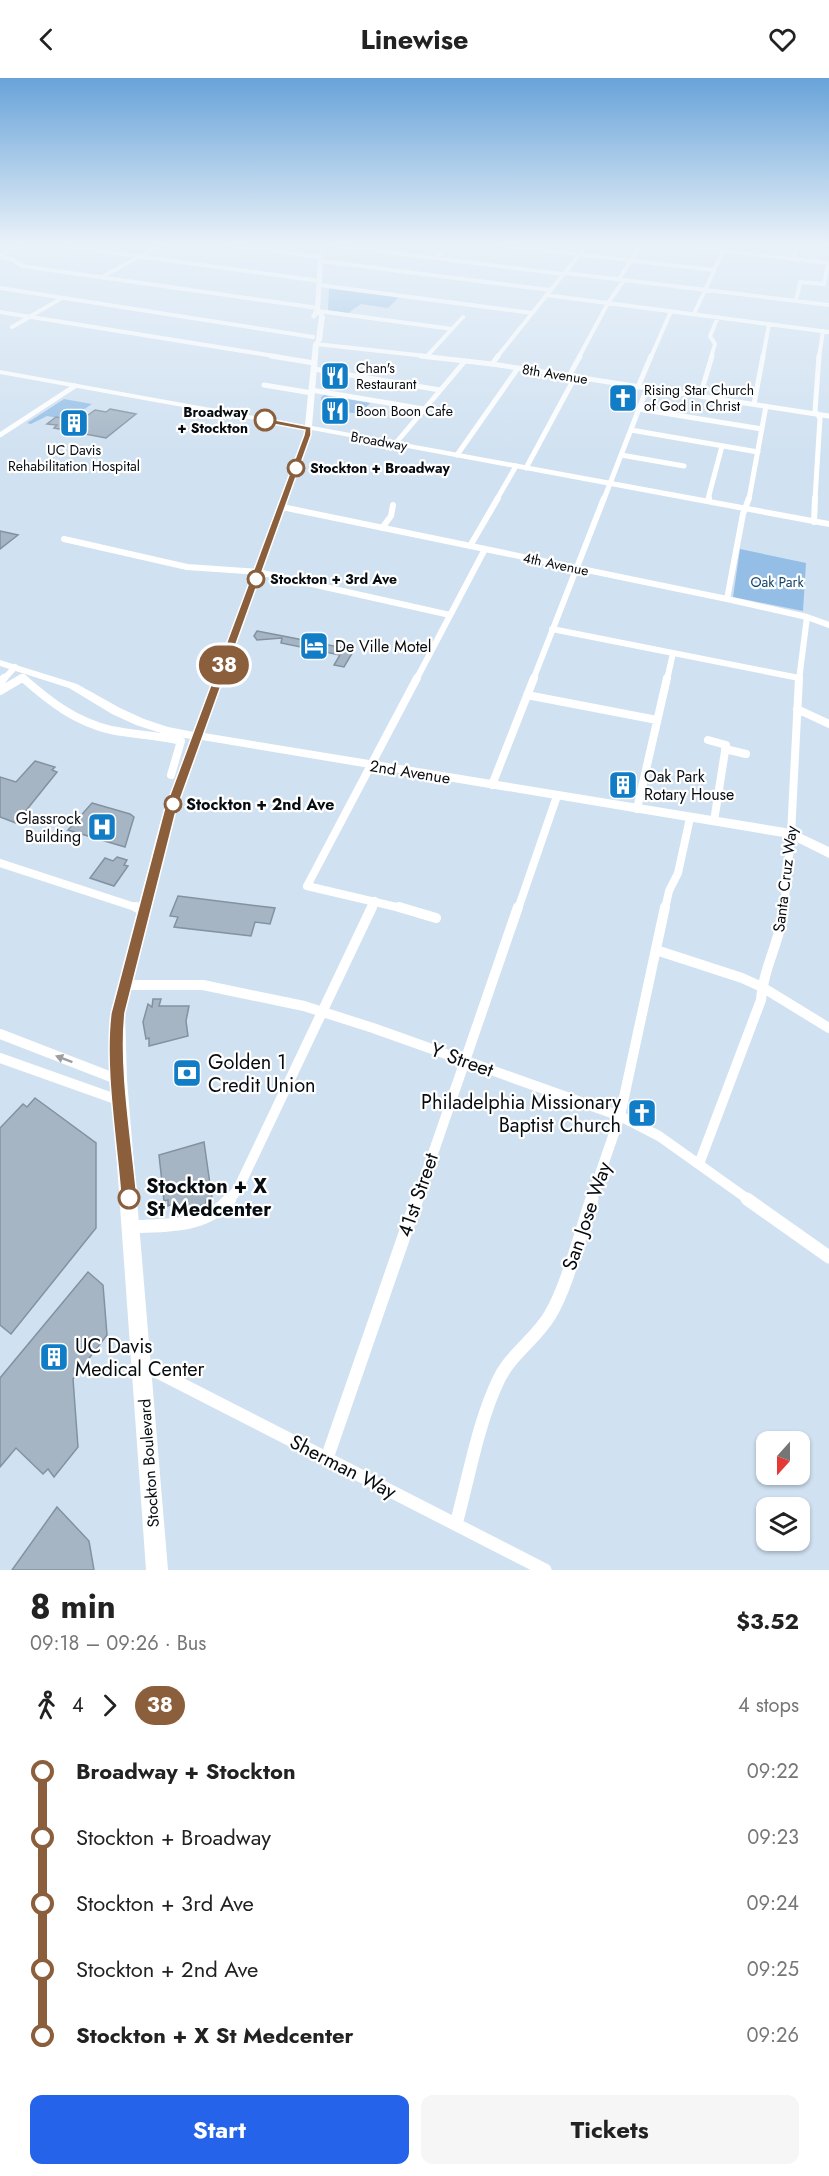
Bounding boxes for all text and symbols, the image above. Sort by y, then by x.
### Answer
text: Linewise [360,20,469,59]
icon: back [30,23,63,56]
icon: heart [766,23,799,56]
place label: Chan's Restaurant [356,358,417,394]
street label: 8th Avenue [521,359,589,389]
restaurant icon: Chan's Restaurant [319,360,351,392]
place label: Rising Star Church of God in Christ [644,380,754,416]
church icon: Rising Star Church of God in Christ [607,382,639,414]
restaurant icon: Boon Boon Cafe [319,395,351,427]
place label: Boon Boon Cafe [356,401,453,421]
place label: Broadway + Stockton [177,402,249,438]
building icon: UC Davis Rehabilitation Hospital [58,407,90,439]
marker: Broadway + Stockton [254,409,276,431]
street label: Broadway [349,426,410,456]
place label: UC Davis Rehabilitation Hospital [8,440,140,476]
place label: Stockton + Broadway [310,458,450,478]
marker: Stockton + Broadway [287,459,305,477]
street label: 4th Avenue [521,547,591,581]
place label: Stockton + 3rd Ave [270,569,397,589]
marker: Stockton + 3rd Ave [247,570,265,588]
park label: Oak Park [750,572,804,592]
hotel icon: De Ville Motel [298,630,330,662]
place label: De Ville Motel [335,635,432,658]
line badge: 38 [197,646,251,684]
text: 38 [211,650,237,680]
street label: 2nd Avenue [368,754,452,790]
place label: Oak Park Rotary House [644,765,734,806]
building icon: Oak Park Rotary House [607,769,639,801]
place label: Stockton + 2nd Ave [186,793,334,816]
marker: Stockton + 2nd Ave [164,795,182,813]
place label: Glassrock Building [16,807,82,848]
hospital icon: Glassrock Building [86,811,118,843]
street label: Santa Cruz Way [767,823,803,934]
street label: Y Street [427,1035,498,1085]
place label: Golden 1 Credit Union [208,1048,316,1100]
one-way arrow [55,1054,73,1064]
bank icon: Golden 1 Credit Union [171,1057,203,1089]
place label: Philadelphia Missionary Baptist Church [421,1088,621,1140]
church icon: Philadelphia Missionary Baptist Church [626,1097,658,1129]
street label: 41st Street [390,1149,446,1241]
street label: San Jose Way [555,1158,619,1274]
place label: Stockton + X St Medcenter [146,1172,272,1224]
marker: Stockton + X St Medcenter [118,1187,140,1209]
place label: UC Davis Medical Center [75,1332,204,1384]
building icon: UC Davis Medical Center [38,1341,70,1373]
street label: Stockton Boulevard [133,1398,165,1528]
street label: Sherman Way [285,1428,402,1506]
north arrow [756,1431,810,1485]
map controls [756,1431,810,1551]
button: layers [756,1497,810,1551]
text: 8 min [30,1583,116,1630]
text: $3.52 [736,1605,799,1637]
text: 09:18 – 09:26 · Bus [30,1629,206,1658]
icon: walk [30,1689,63,1722]
icon: forward [93,1689,126,1722]
text: 38 [147,1690,173,1720]
text: 4 [72,1691,84,1720]
text: 4 stops [738,1691,799,1720]
text: Broadway + Stockton [76,1755,296,1787]
text: 09:22 [747,1757,799,1786]
text: Stockton + Broadway [76,1821,271,1853]
text: 09:23 [747,1823,799,1852]
text: Stockton + 3rd Ave [76,1887,254,1919]
text: 09:24 [746,1889,799,1918]
text: Stockton + 2nd Ave [76,1953,258,1985]
text: 09:25 [747,1955,799,1984]
text: Stockton + X St Medcenter [76,2019,354,2051]
text: 09:26 [747,2021,799,2050]
button: Start [30,2095,409,2164]
button: Tickets [421,2095,799,2164]

